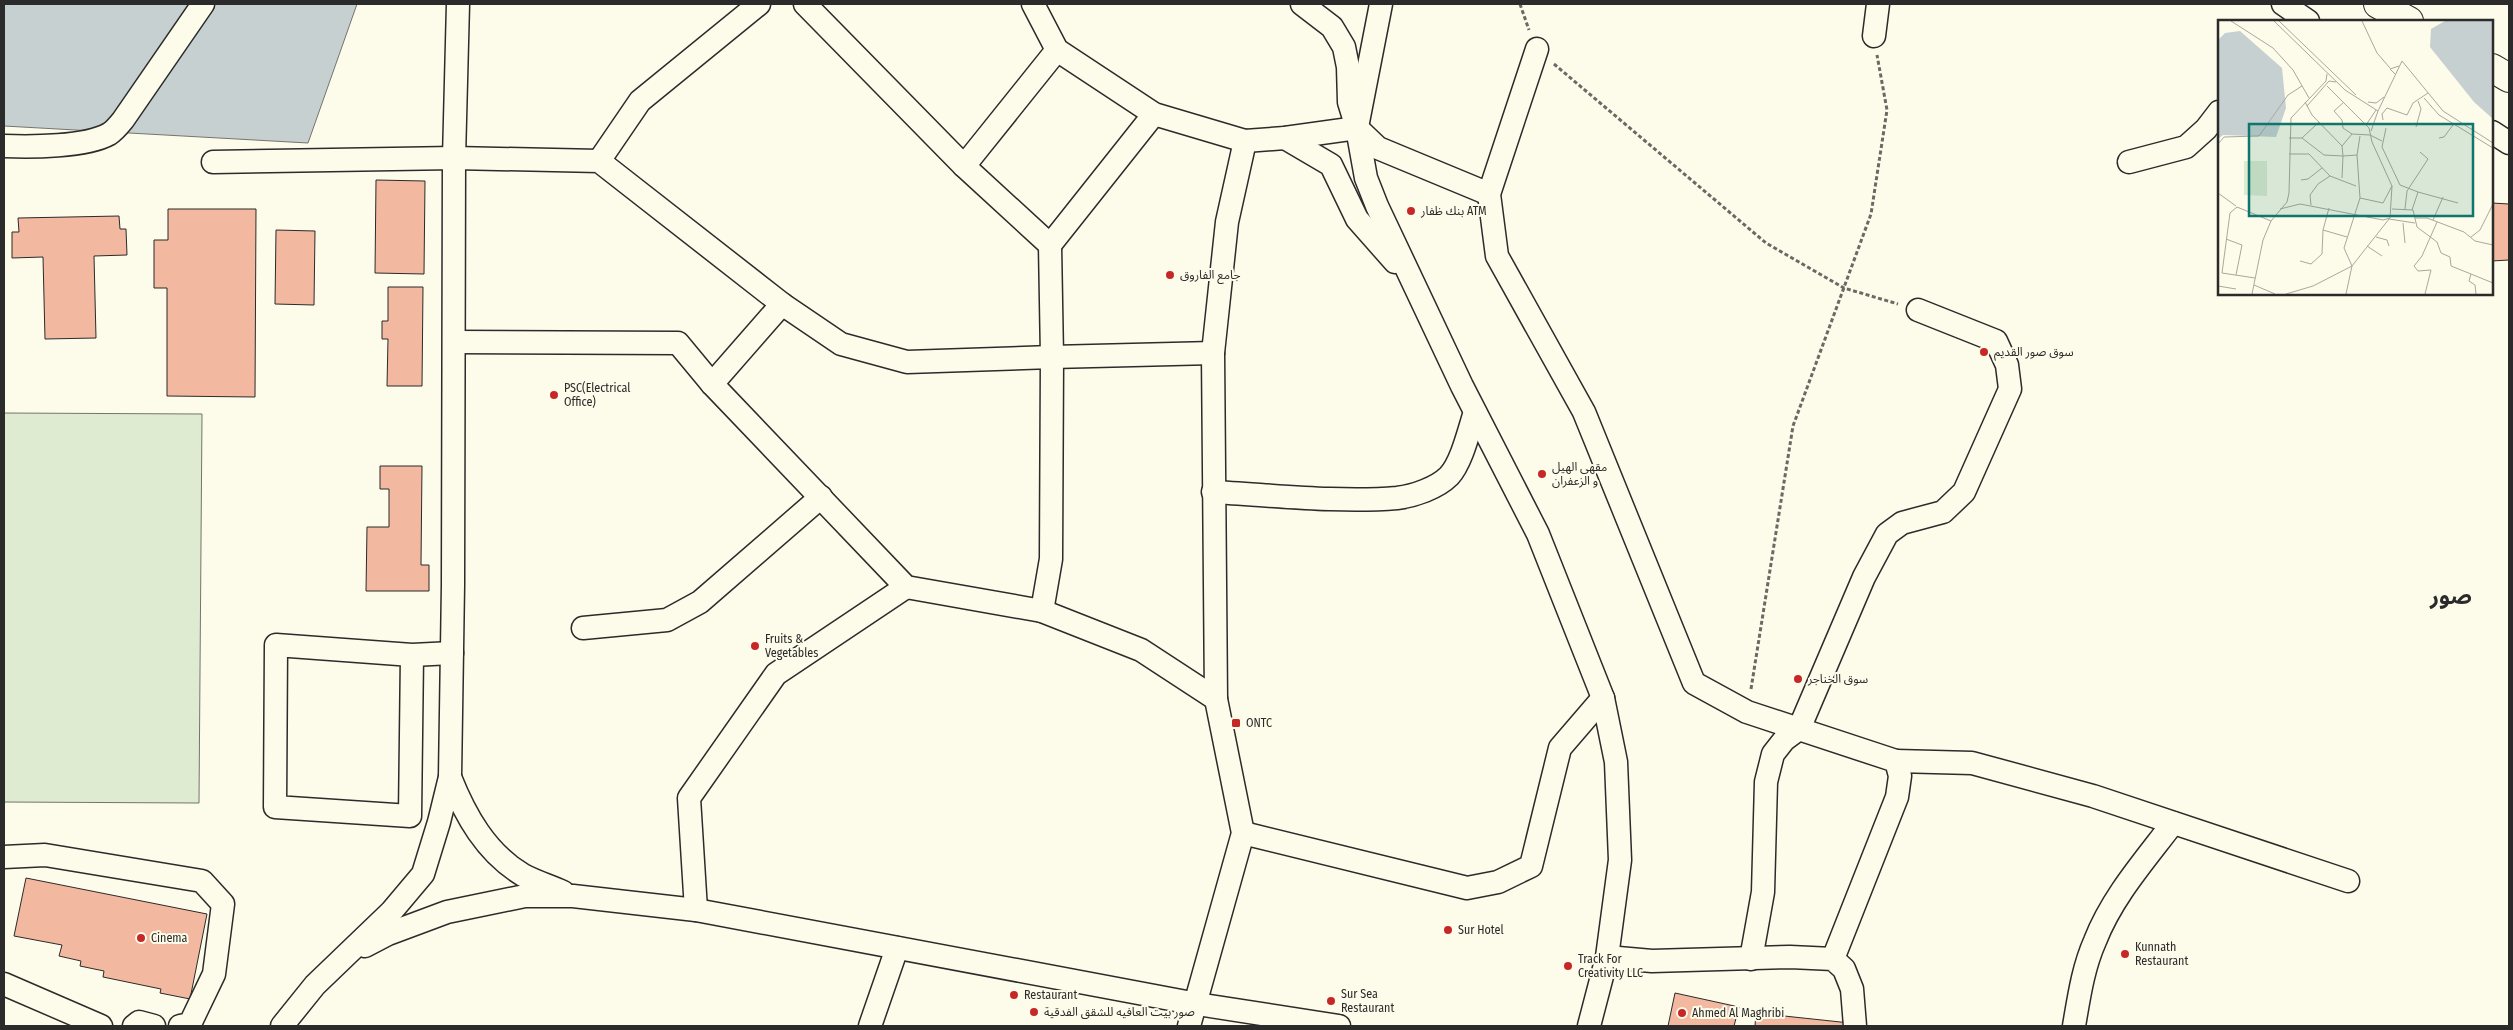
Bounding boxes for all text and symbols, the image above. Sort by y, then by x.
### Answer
inset map [2218,20,2493,295]
place label: بنك ظفار ATM [1420,204,1487,218]
marker: بنك ظفار ATM [1405,205,1417,217]
place label: جامع الفاروق [1180,268,1241,284]
marker: جامع الفاروق [1164,269,1176,281]
place label: سوق صور القديم [1994,345,2074,361]
marker: سوق صور القديم [1978,346,1990,358]
place label: PSC(Electrical Office) [564,381,630,409]
marker: PSC(Electrical Office) [548,389,560,401]
place label: مقهى الهيل و الزعفران [1552,460,1607,488]
marker: مقهى الهيل و الزعفران [1536,468,1548,480]
district label: صور [2429,583,2472,610]
place label: Fruits & Vegetables [765,632,818,660]
marker: Fruits & Vegetables [749,640,761,652]
place label: سوق الخناجر [1807,672,1868,686]
marker: سوق الخناجر [1792,673,1804,685]
place label: ONTC [1246,716,1272,730]
marker: ONTC [1230,717,1242,729]
place label: Sur Hotel [1458,923,1504,937]
marker: Sur Hotel [1442,924,1454,936]
place label: Cinema [151,931,188,945]
marker: Cinema [135,932,147,944]
place label: Kunnath Restaurant [2135,940,2188,968]
marker: Kunnath Restaurant [2119,948,2131,960]
place label: Track For Creativity LLC [1578,952,1643,980]
marker: Track For Creativity LLC [1562,960,1574,972]
place label: Sur Sea Restaurant [1341,987,1394,1015]
place label: Restaurant [1024,988,1077,1002]
marker: Restaurant [1008,989,1020,1001]
marker: Sur Sea Restaurant [1325,995,1337,1007]
place label: صور بيت العافيه للشقق الفدقية [1044,1005,1195,1020]
marker: صور بيت العافيه للشقق الفدقية [1028,1006,1040,1018]
place label: Ahmed Al Maghribi [1692,1006,1784,1020]
marker: Ahmed Al Maghribi [1676,1007,1688,1019]

